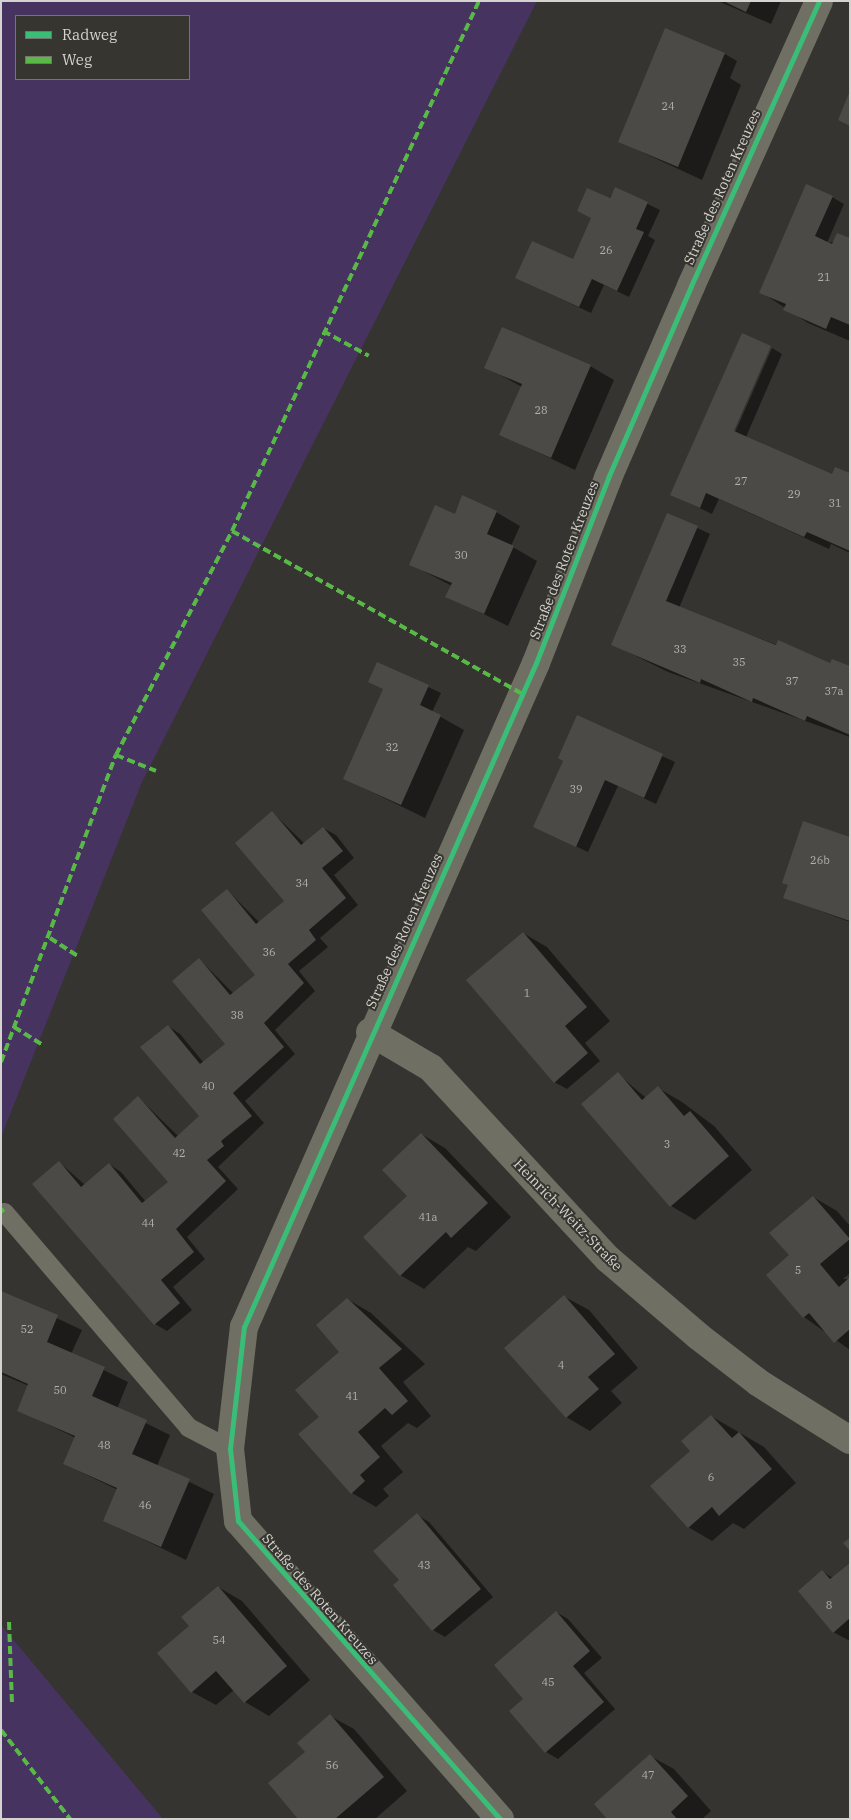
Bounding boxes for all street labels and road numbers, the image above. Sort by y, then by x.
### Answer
street label: Straße des Roten Kreuzes [680,107,764,267]
street label: Straße des Roten Kreuzes [526,479,602,641]
street label: Straße des Roten Kreuzes [362,851,446,1011]
street label: Heinrich-Weitz-Straße [510,1156,626,1274]
street label: Straße des Roten Kreuzes [259,1530,381,1668]

